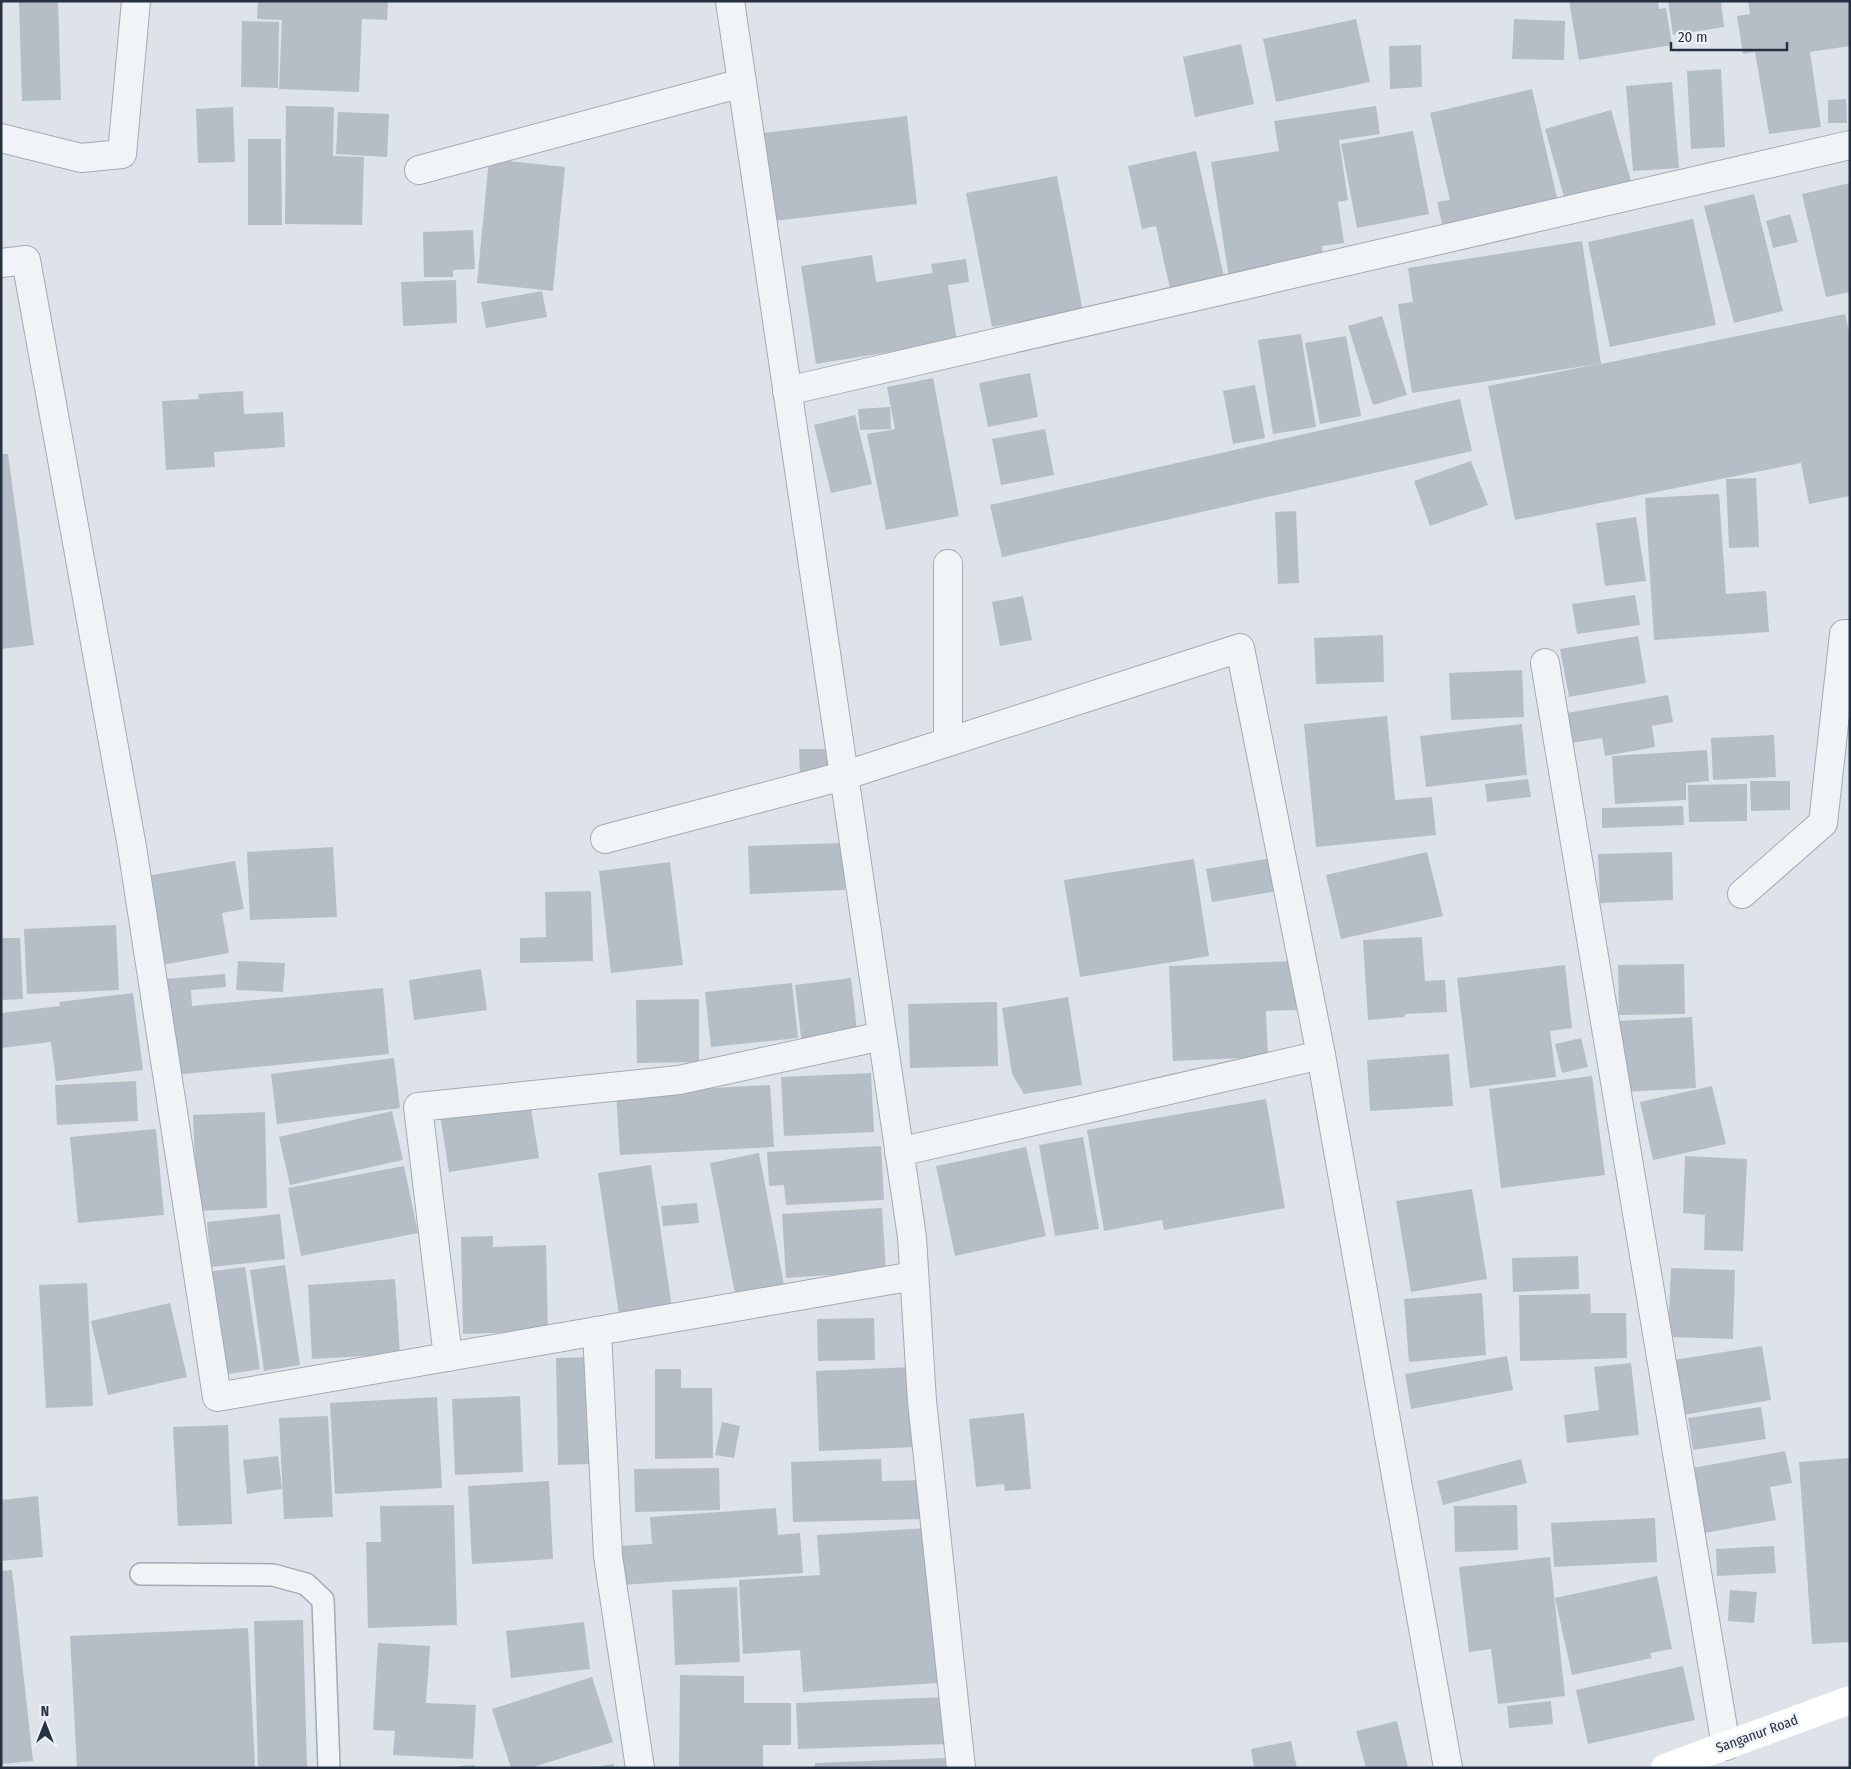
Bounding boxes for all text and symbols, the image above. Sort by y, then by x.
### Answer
scale bar [1671,20,1787,52]
text: 20 m [1678,28,1708,46]
north arrow [20,1699,70,1749]
text: N [41,1703,49,1720]
street label: Sanganur Road [1714,1711,1800,1757]

